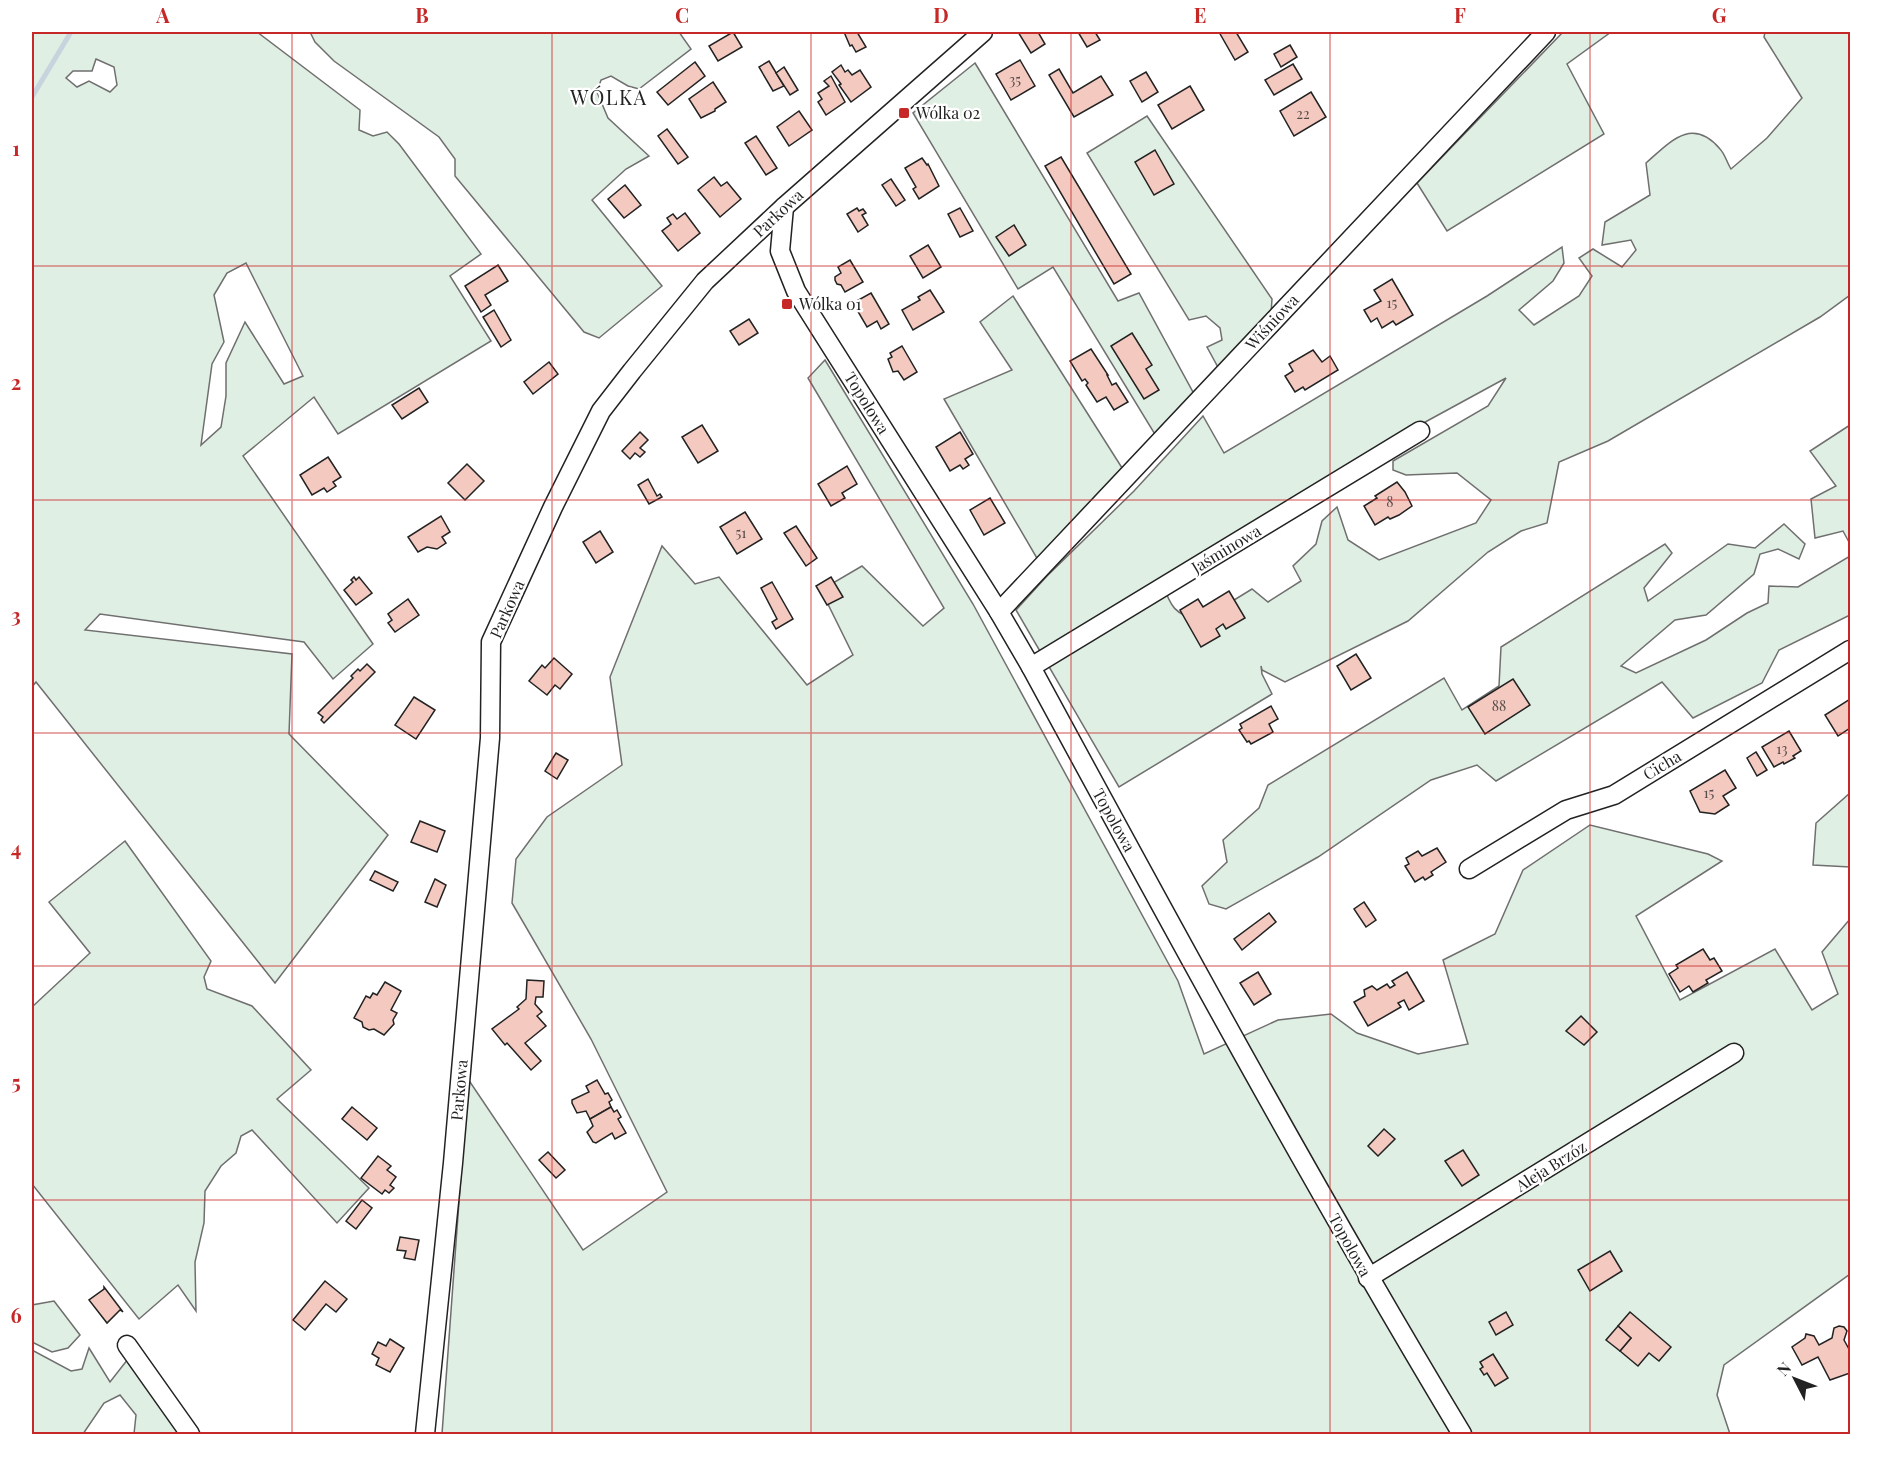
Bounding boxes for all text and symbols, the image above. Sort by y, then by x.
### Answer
text: A [155,1,170,28]
text: B [415,1,429,28]
text: C [675,1,689,28]
text: D [933,1,949,28]
text: E [1194,1,1206,28]
text: F [1454,1,1466,28]
text: G [1712,1,1727,28]
house number: 35 [1009,70,1021,89]
district label: WÓLKA [569,83,648,110]
place label: Wólka 02 [915,102,980,123]
house number: 22 [1296,104,1310,123]
marker: Wólka 02 [897,106,911,120]
text: 1 [12,134,20,161]
street label: Parkowa [748,184,807,241]
street label: Wiśniowa [1240,289,1303,355]
place label: Wólka 01 [798,293,862,314]
house number: 15 [1387,293,1398,312]
marker: Wólka 01 [780,297,794,311]
text: 2 [11,368,21,395]
street label: Topolowa [840,368,895,438]
house number: 8 [1386,492,1394,511]
street label: Jaśminowa [1186,520,1264,578]
house number: 51 [736,523,747,542]
street label: Parkowa [485,577,529,641]
text: 3 [11,601,21,628]
house number: 88 [1492,696,1506,715]
house number: 13 [1776,739,1788,758]
street label: Cicha [1639,745,1685,784]
house number: 15 [1704,783,1715,802]
street label: Topolowa [1088,784,1140,855]
text: 4 [11,834,21,861]
street label: Parkowa [445,1059,472,1121]
text: 5 [11,1068,21,1095]
street label: Aleja Brzóz [1511,1135,1590,1196]
street label: Topolowa [1324,1209,1376,1280]
text: 6 [10,1301,22,1328]
north arrow [1765,1349,1825,1409]
text: N [1772,1357,1795,1380]

